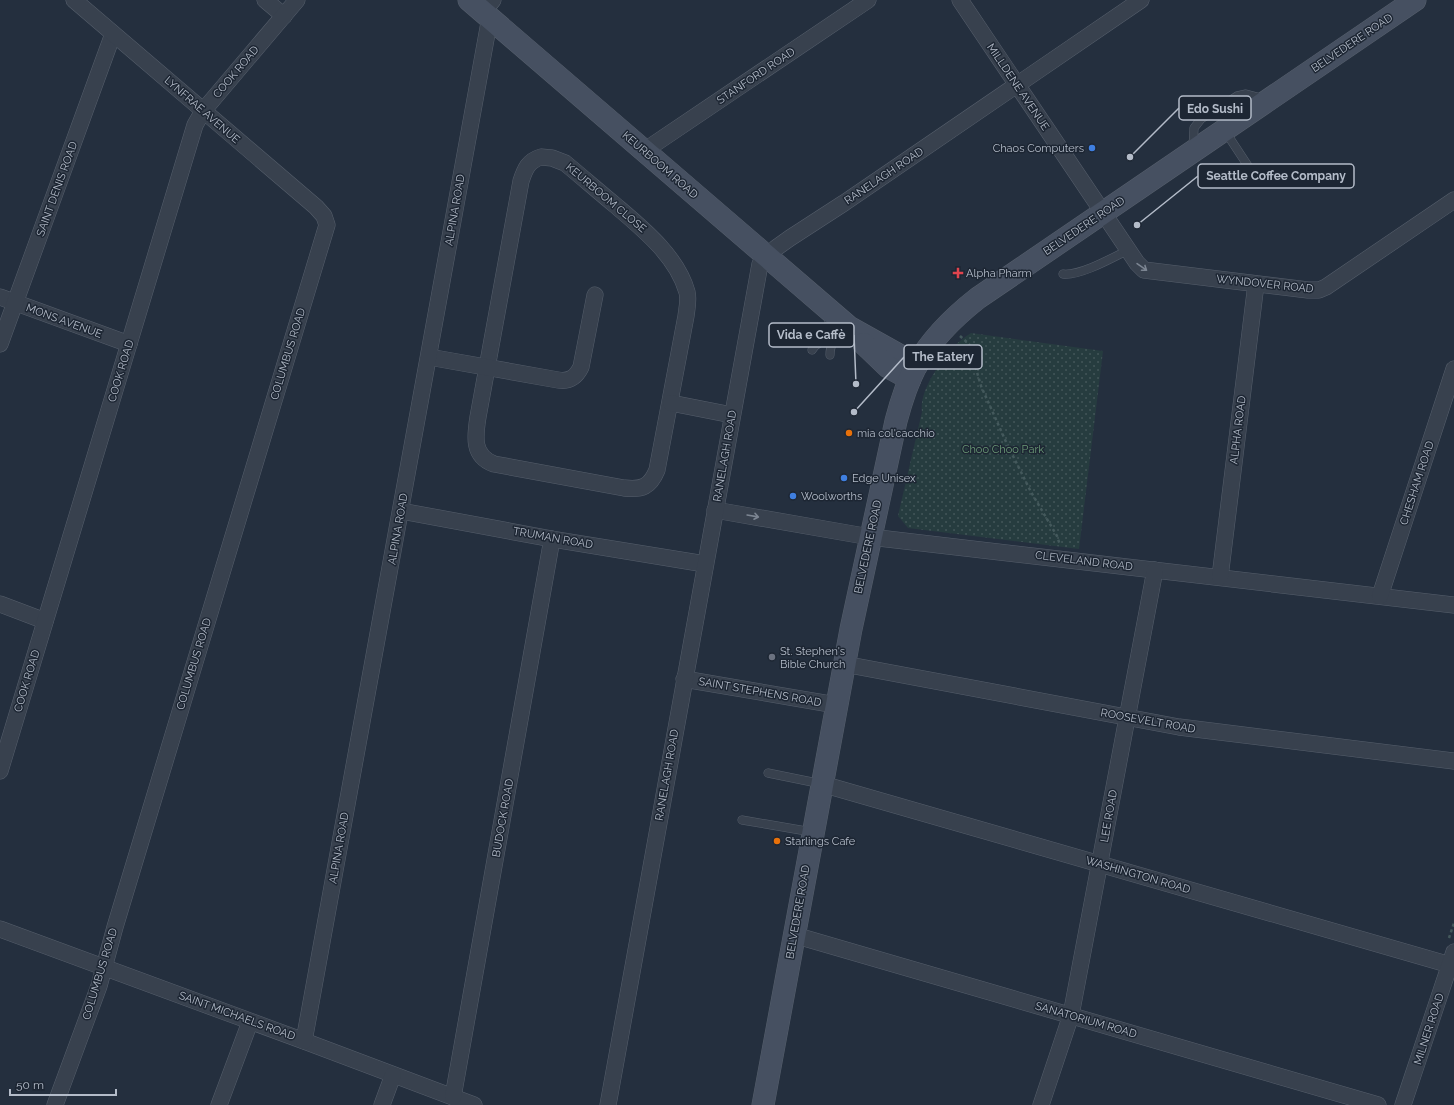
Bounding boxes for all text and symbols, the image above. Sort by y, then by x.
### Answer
street label: BELVEDERE ROAD [1309,11,1395,75]
street label: MILLDENE AVENUE [984,41,1052,133]
street label: COOK ROAD [210,43,262,101]
street label: STANFORD ROAD [714,45,798,107]
street label: LYNFRAE AVENUE [162,74,243,146]
callout: Edo Sushi [1179,96,1251,120]
text: Edo Sushi [1187,102,1243,116]
street label: KEURBOOM ROAD [619,129,701,201]
street label: SAINT DENIS ROAD [34,140,80,238]
place label: Chaos Computers [993,142,1084,155]
marker: Chaos Computers [1087,143,1097,153]
street label: RANELAGH ROAD [842,145,926,207]
street label: KEURBOOM CLOSE [563,161,649,236]
callout: Seattle Coffee Company [1198,164,1354,188]
text: Seattle Coffee Company [1206,169,1346,183]
street label: ALPINA ROAD [442,173,468,247]
street label: BELVEDERE ROAD [1041,194,1127,258]
one-way arrow [1137,263,1148,271]
place label: Alpha Pharm [966,267,1032,280]
marker: Alpha Pharm [953,268,963,278]
street label: WYNDOVER ROAD [1216,272,1314,296]
street label: MONS AVENUE [24,301,104,341]
street label: COLUMBUS ROAD [268,306,308,401]
callout: Vida e Caffè [769,323,854,347]
text: Vida e Caffè [777,328,845,342]
street label: COOK ROAD [105,338,137,404]
callout: The Eatery [904,345,982,369]
text: The Eatery [912,350,974,364]
street label: ALPHA ROAD [1227,395,1249,465]
street label: RANELAGH ROAD [711,409,739,503]
place label: mia col'cacchio [857,427,935,440]
marker: mia col'cacchio [844,428,854,438]
street label: CHESHAM ROAD [1397,439,1437,527]
park label: Choo Choo Park [962,443,1044,456]
place label: Edge Unisex [852,472,916,485]
marker: Edge Unisex [839,473,849,483]
place label: Woolworths [801,490,862,503]
marker: Woolworths [788,491,798,501]
street label: ALPINA ROAD [385,492,411,566]
street label: BELVEDERE ROAD [852,499,884,595]
one-way arrow [746,513,759,521]
street label: TRUMAN ROAD [512,525,594,551]
street label: CLEVELAND ROAD [1034,549,1134,573]
street label: COLUMBUS ROAD [174,616,214,711]
place label: St. Stephen's Bible Church [780,645,845,671]
street label: COOK ROAD [11,648,43,714]
marker: St. Stephen's Bible Church [767,652,777,662]
street label: SAINT STEPHENS ROAD [698,675,823,709]
street label: ROOSEVELT ROAD [1100,706,1197,736]
street label: RANELAGH ROAD [653,728,681,822]
street label: BUDOCK ROAD [490,778,516,858]
street label: LEE ROAD [1098,789,1120,843]
street label: ALPINA ROAD [326,811,352,885]
place label: Starlings Cafe [785,835,856,848]
marker: Starlings Cafe [772,836,782,846]
street label: WASHINGTON ROAD [1084,854,1192,896]
street label: BELVEDERE ROAD [783,864,813,960]
street label: COLUMBUS ROAD [80,926,120,1021]
street label: SAINT MICHAELS ROAD [177,989,297,1043]
street label: MILNER ROAD [1411,991,1447,1066]
street label: SANATORIUM ROAD [1034,999,1138,1041]
scale bar [10,1071,116,1097]
text: 50 m [16,1078,44,1092]

